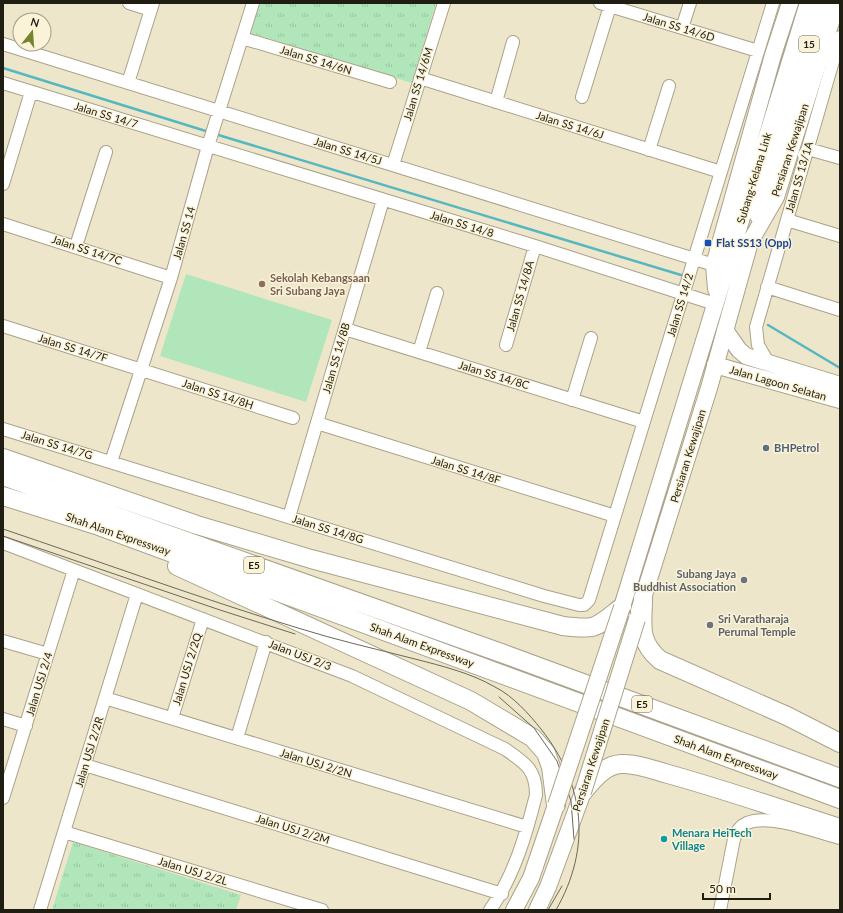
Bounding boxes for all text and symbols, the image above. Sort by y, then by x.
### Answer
street label: Jalan SS 14/6D [642,9,717,44]
north arrow [12,12,52,52]
text: N [29,15,41,29]
road number: 15 [799,36,819,52]
street label: Jalan SS 14/6N [279,42,354,77]
street label: Jalan SS 14/6M [400,46,435,122]
street label: Jalan SS 14/7 [73,99,140,130]
street label: Persiaran Kewajipan [768,102,811,198]
street label: Jalan SS 14/6J [535,108,606,141]
street label: Subang-Kelana Link [733,130,774,225]
street label: Jalan SS 14/5J [313,134,384,167]
street label: Jalan SS 13/1A [782,139,815,214]
street label: Jalan SS 14 [170,204,197,261]
street label: Jalan SS 14/8 [429,208,496,239]
street label: Jalan SS 14/7C [50,232,125,267]
place label: Flat SS13 (Opp) [716,236,791,249]
marker: Flat SS13 (Opp) [703,238,713,248]
street label: Jalan SS 14/8A [503,258,536,333]
place label: Sekolah Kebangsaan Sri Subang Jaya [270,271,370,297]
street label: Jalan SS 14/2 [664,271,695,338]
marker: Sekolah Kebangsaan Sri Subang Jaya [257,279,267,289]
street label: Jalan SS 14/8B [319,321,352,395]
street label: Jalan SS 14/7F [37,331,109,364]
street label: Jalan SS 14/8C [457,358,532,392]
street label: Jalan Lagoon Selatan [728,362,828,403]
street label: Jalan SS 14/8H [181,376,255,411]
street label: Persiaran Kewajipan [667,408,708,504]
street label: Jalan SS 14/7G [20,428,94,462]
place label: BHPetrol [774,441,819,454]
marker: BHPetrol [761,443,771,453]
street label: Jalan SS 14/8F [430,453,502,486]
street label: Shah Alam Expressway [64,509,173,558]
street label: Jalan SS 14/8G [291,512,365,546]
road number: E5 [244,557,264,573]
place label: Subang Jaya Buddhist Association [633,567,736,593]
marker: Subang Jaya Buddhist Association [739,575,749,585]
place label: Sri Varatharaja Perumal Temple [718,612,796,638]
street label: Shah Alam Expressway [368,620,476,670]
marker: Sri Varatharaja Perumal Temple [705,620,715,630]
street label: Jalan USJ 2/2Q [169,631,204,707]
street label: Jalan USJ 2/3 [267,637,333,672]
street label: Jalan USJ 2/4 [23,650,55,717]
road number: E5 [632,696,652,712]
street label: Jalan USJ 2/2R [72,715,105,789]
street label: Persiaran Kewajipan [569,717,612,813]
street label: Shah Alam Expressway [672,732,780,782]
street label: Jalan USJ 2/2N [279,745,354,780]
street label: Jalan USJ 2/2M [255,811,332,846]
place label: Menara HeiTech Village [671,826,752,852]
marker: Menara HeiTech Village [659,834,669,844]
street label: Jalan USJ 2/2L [157,854,230,887]
scale bar [703,875,770,901]
text: 50 m [709,881,736,896]

